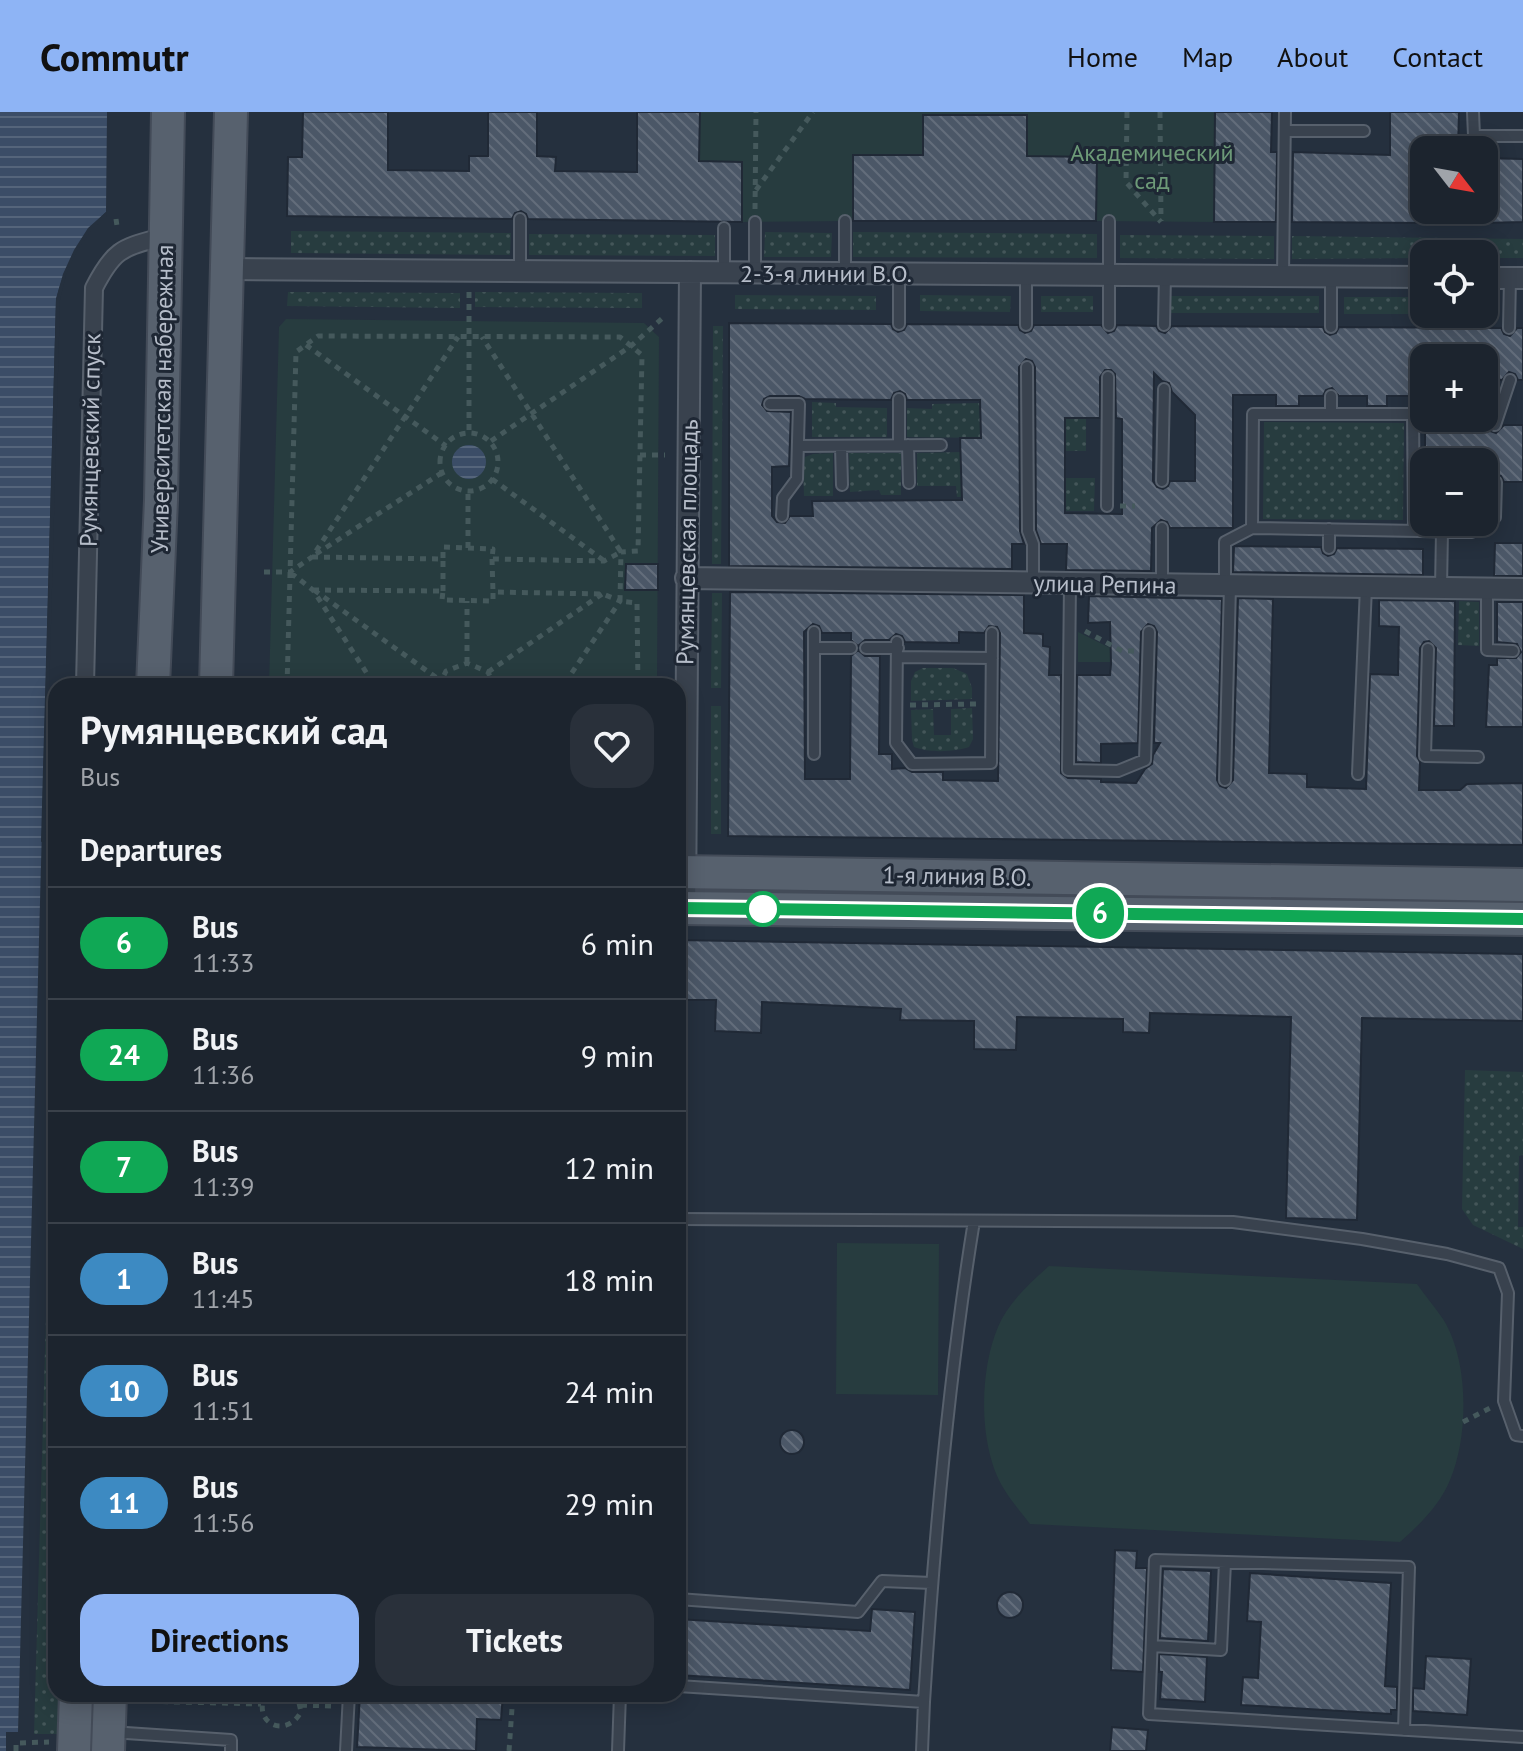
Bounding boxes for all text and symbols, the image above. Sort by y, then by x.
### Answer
text: Commutr [40,32,189,81]
text: Home [1067,38,1138,75]
text: Map [1182,38,1233,75]
text: About [1277,38,1348,75]
text: Contact [1392,38,1483,75]
north arrow [1410,136,1498,224]
map controls [1410,136,1498,536]
park label: Академический сад [1070,137,1234,196]
button: locate [1410,240,1498,328]
street label: Университетская набережная [144,244,180,554]
street label: 2-3-я линии В.О. [740,258,912,289]
street label: Румянцевский спуск [73,332,107,547]
button: + [1410,344,1498,432]
street label: Румянцевская площадь [669,419,705,665]
button: − [1410,448,1498,536]
street label: улица Репина [1033,567,1177,601]
button: heart [570,704,654,788]
text: Румянцевский сад [80,705,387,754]
text: Bus [80,760,120,793]
text: Departures [80,830,222,869]
street label: 1-я линия В.О. [882,859,1032,893]
line badge: 6 [1074,887,1126,939]
unlabelled marker [746,892,780,926]
text: 6 [1092,894,1108,931]
text: Bus [192,907,239,946]
text: 6 [116,924,132,961]
text: 6 min [581,924,654,963]
text: 11:33 [192,946,254,979]
text: Bus [192,1019,239,1058]
text: 24 [108,1036,140,1073]
text: 9 min [581,1036,654,1075]
text: 11:36 [192,1058,254,1091]
text: Bus [192,1131,239,1170]
text: 7 [116,1148,132,1185]
text: 12 min [564,1148,654,1187]
text: 11:39 [192,1170,254,1203]
text: Bus [192,1243,239,1282]
text: 1 [116,1260,132,1297]
text: 18 min [564,1260,654,1299]
text: 11:45 [192,1282,254,1315]
text: Bus [192,1355,239,1394]
text: 10 [108,1372,140,1409]
text: 24 min [564,1372,654,1411]
text: 11:51 [192,1394,254,1427]
text: Bus [192,1467,239,1506]
text: 11 [108,1484,140,1521]
text: 29 min [564,1484,654,1523]
text: 11:56 [192,1506,254,1539]
button: Directions [80,1594,359,1686]
button: Tickets [375,1594,654,1686]

